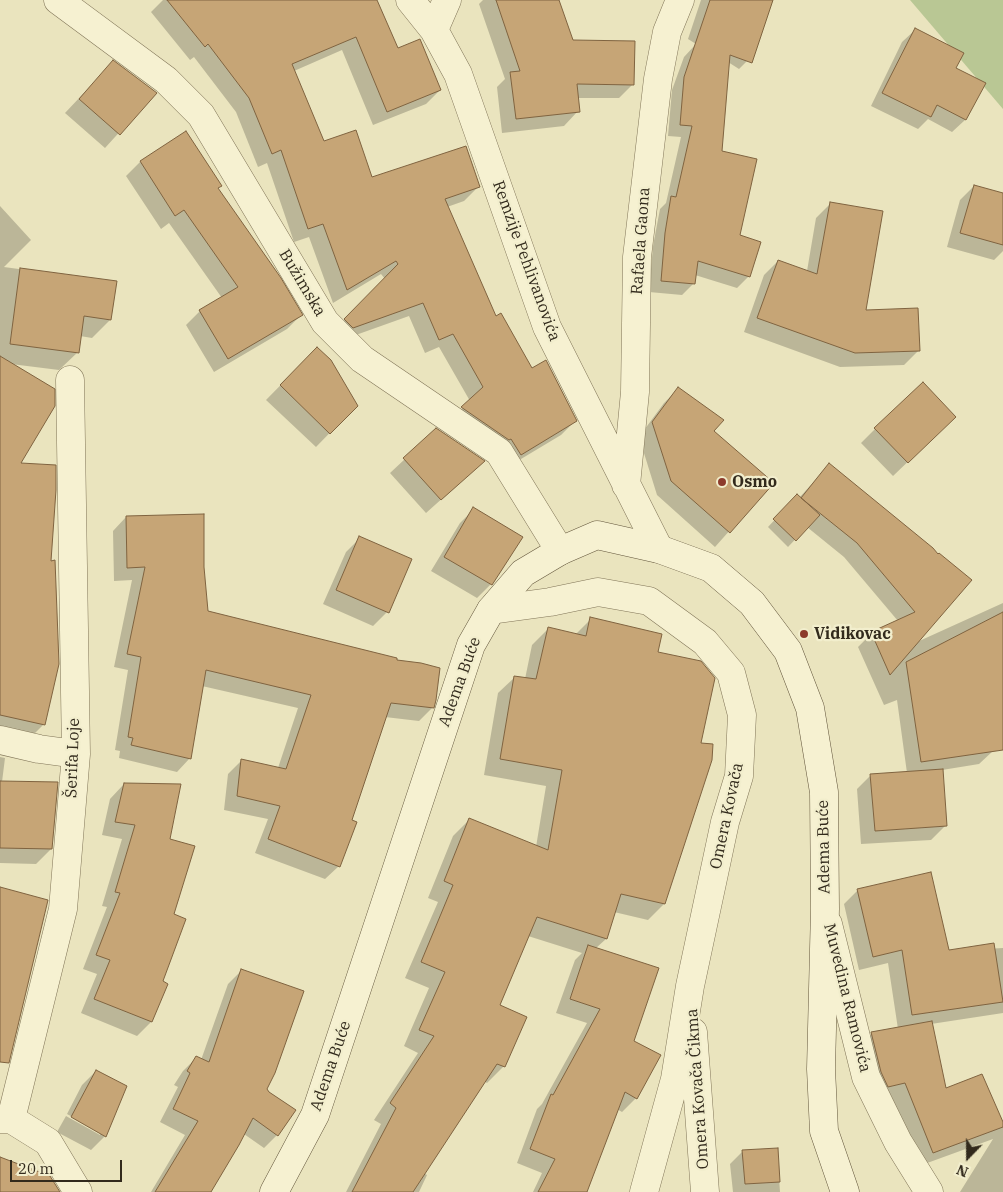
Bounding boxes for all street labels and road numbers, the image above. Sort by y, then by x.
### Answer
street label: Remzije Pehlivanovića [488,178,564,344]
street label: Rafaela Gaona [628,187,654,295]
street label: Bužimska [275,246,329,320]
street label: Adema Buće [435,635,485,729]
street label: Šerifa Loje [62,718,84,798]
street label: Omera Kovača [706,761,748,871]
street label: Adema Buće [814,800,834,894]
street label: Muvedina Ramovića [819,922,875,1074]
street label: Omera Kovača Čikma [683,1008,713,1170]
street label: Adema Buće [307,1018,355,1114]

